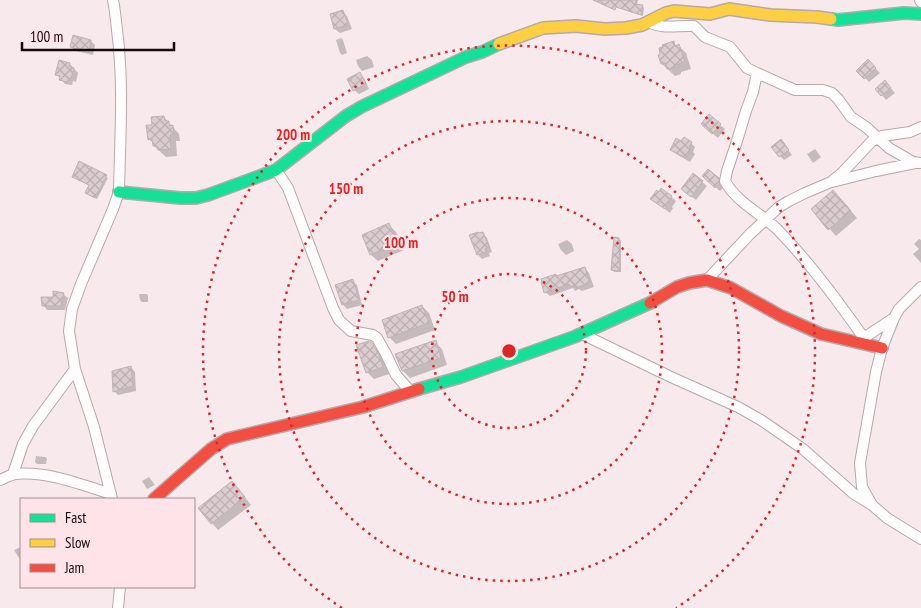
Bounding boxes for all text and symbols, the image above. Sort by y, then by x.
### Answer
scale bar [22,20,175,52]
text: 100 m [30,27,63,46]
text: 200 m [276,125,310,144]
text: 150 m [329,179,363,198]
text: 100 m [384,233,418,252]
text: 50 m [441,287,469,306]
centre of rings [500,342,518,360]
legend [20,498,195,588]
text: Fast [65,508,86,527]
text: Slow [65,533,90,552]
text: Jam [64,558,84,577]

